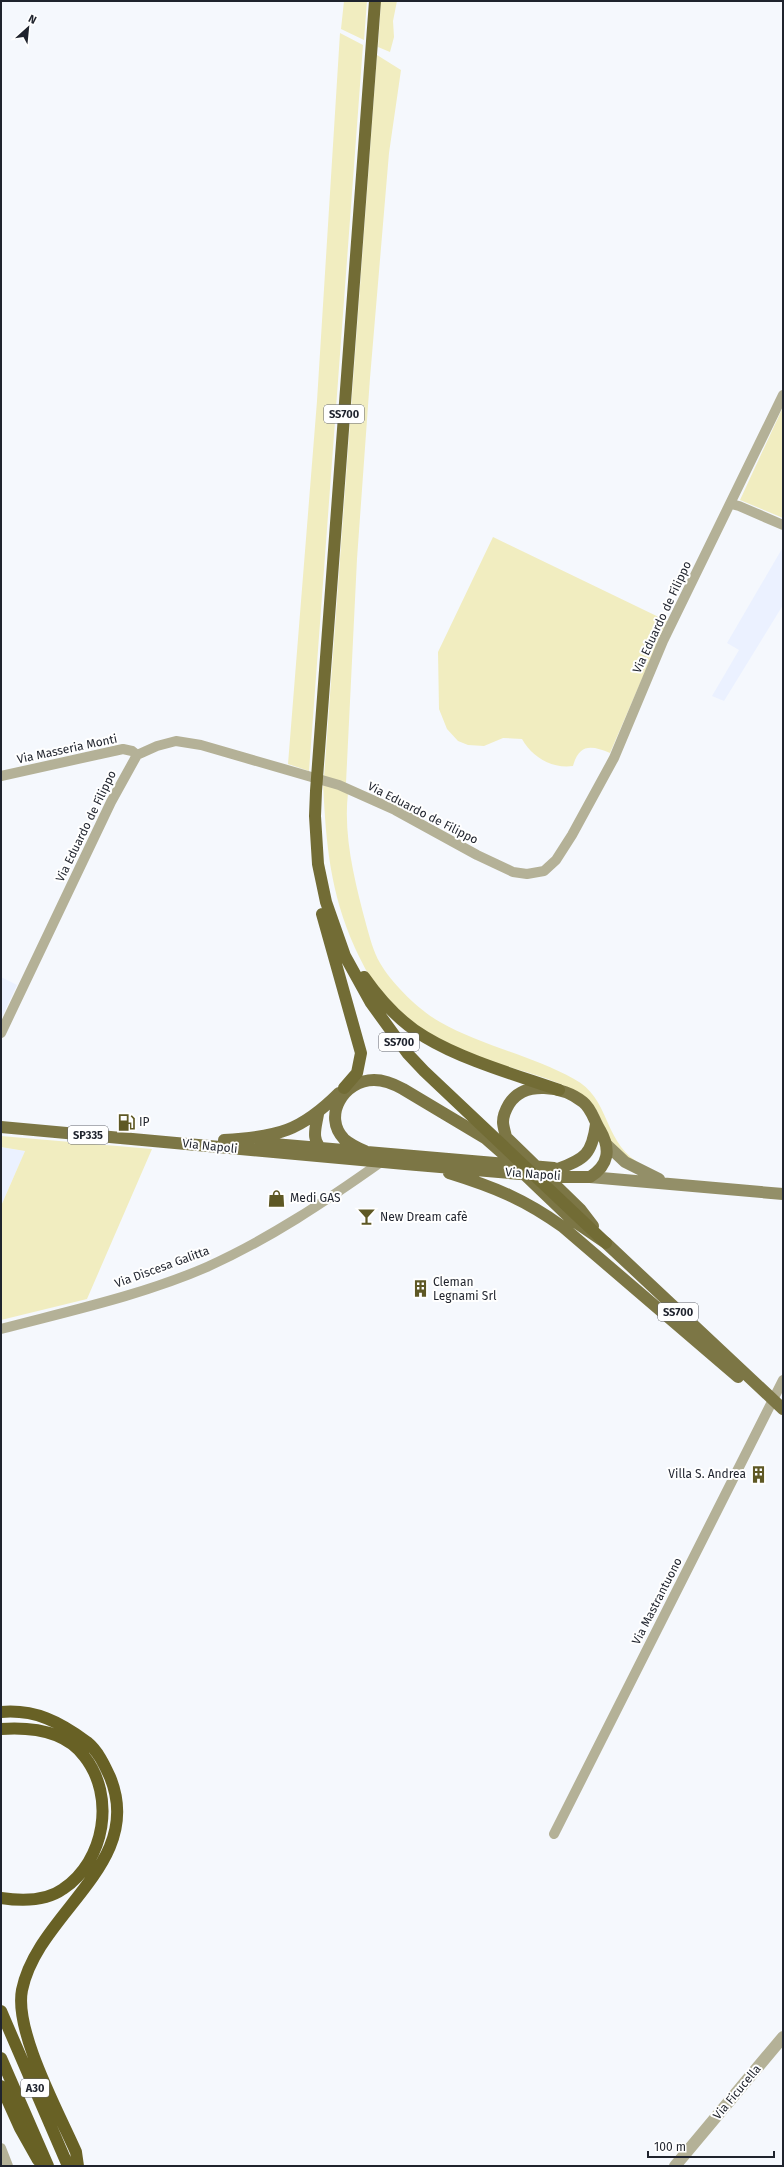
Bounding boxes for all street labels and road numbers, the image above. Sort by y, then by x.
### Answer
road number: SS700 [324,405,364,423]
street label: Via Eduardo de Filippo [630,559,694,675]
street label: Via Masseria Monti [16,732,118,766]
street label: Via Eduardo de Filippo [53,768,119,884]
street label: Via Eduardo de Filippo [365,779,481,847]
road number: SS700 [379,1033,419,1051]
road number: SP335 [68,1126,108,1144]
street label: Via Napoli [182,1136,238,1156]
street label: Via Napoli [505,1165,561,1183]
street label: Via Discesa Galitta [113,1243,211,1291]
road number: SS700 [658,1303,698,1321]
street label: Via Mastrantuono [629,1555,685,1647]
street label: Via Ficucella [710,2062,764,2122]
road number: A30 [21,2079,49,2097]

